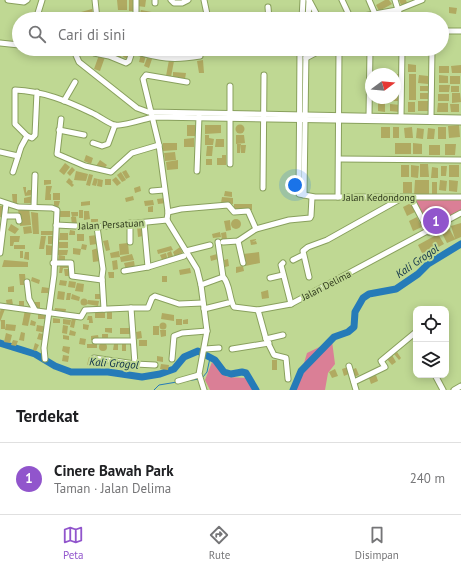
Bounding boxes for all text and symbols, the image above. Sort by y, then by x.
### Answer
search box [12,12,449,56]
icon: search [26,23,48,45]
text: Cari di sini [58,25,126,44]
north arrow [365,68,401,104]
your location [285,175,305,195]
street label: Jalan Kedondong [342,191,415,204]
pin: 1 [423,206,449,236]
street label: Jalan Persatuan [77,216,144,233]
water label: Kali Grogol [393,241,441,281]
street label: Jalan Delima [298,267,353,304]
map controls [413,306,449,378]
button: locate [413,306,449,342]
button: layers [413,342,449,378]
water label: Kali Grogol [89,354,139,372]
text: Terdekat [16,405,79,427]
text: Cinere Bawah Park [54,461,174,480]
text: 1 [25,470,33,487]
text: 240 m [410,470,445,487]
text: Taman · Jalan Delima [54,480,171,497]
tab: Peta [62,524,84,562]
tab: Rute [208,524,230,562]
tab: Disimpan [355,524,399,562]

